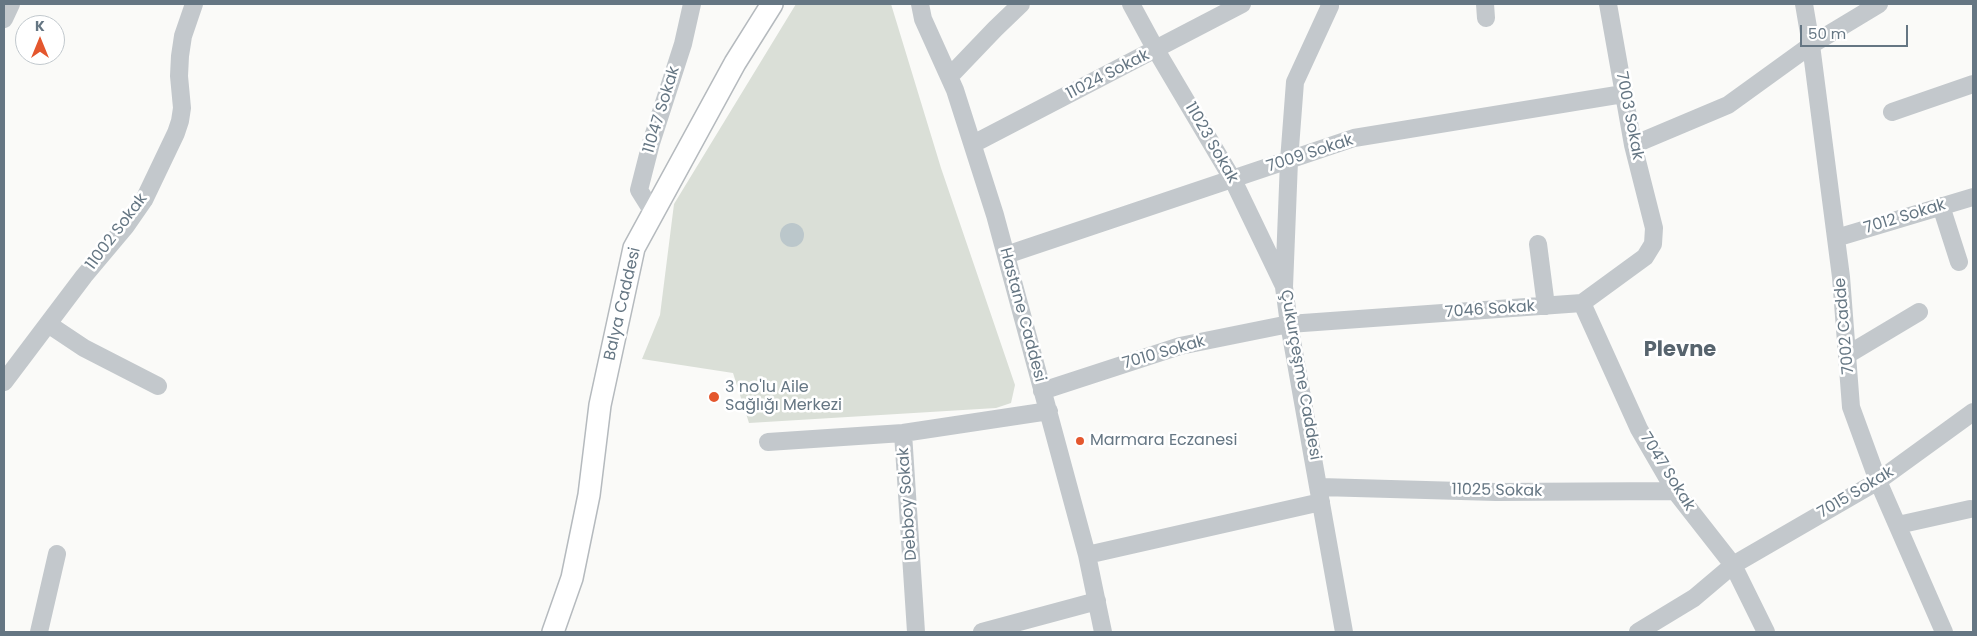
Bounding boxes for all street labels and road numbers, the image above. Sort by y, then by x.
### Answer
street label: 11024 Sokak [1063,46,1153,104]
street label: 11047 Sokak [640,64,684,156]
street label: 7003 Sokak [1611,70,1647,162]
street label: 11023 Sokak [1180,99,1242,187]
street label: 7009 Sokak [1264,131,1356,177]
street label: 11002 Sokak [82,190,152,274]
street label: 7012 Sokak [1862,195,1948,239]
street label: Balya Caddesi [601,245,645,363]
street label: Hastane Caddesi [995,246,1049,384]
street label: 7002 Cadde [1831,277,1859,375]
street label: Çukurçeşme Caddesi [1276,288,1324,462]
street label: 7046 Sokak [1444,297,1536,323]
street label: 7010 Sokak [1120,332,1208,374]
street label: 7047 Sokak [1635,429,1699,515]
street label: Debboy Sokak [894,447,922,561]
street label: 7015 Sokak [1815,463,1897,523]
street label: 11025 Sokak [1451,481,1543,501]

